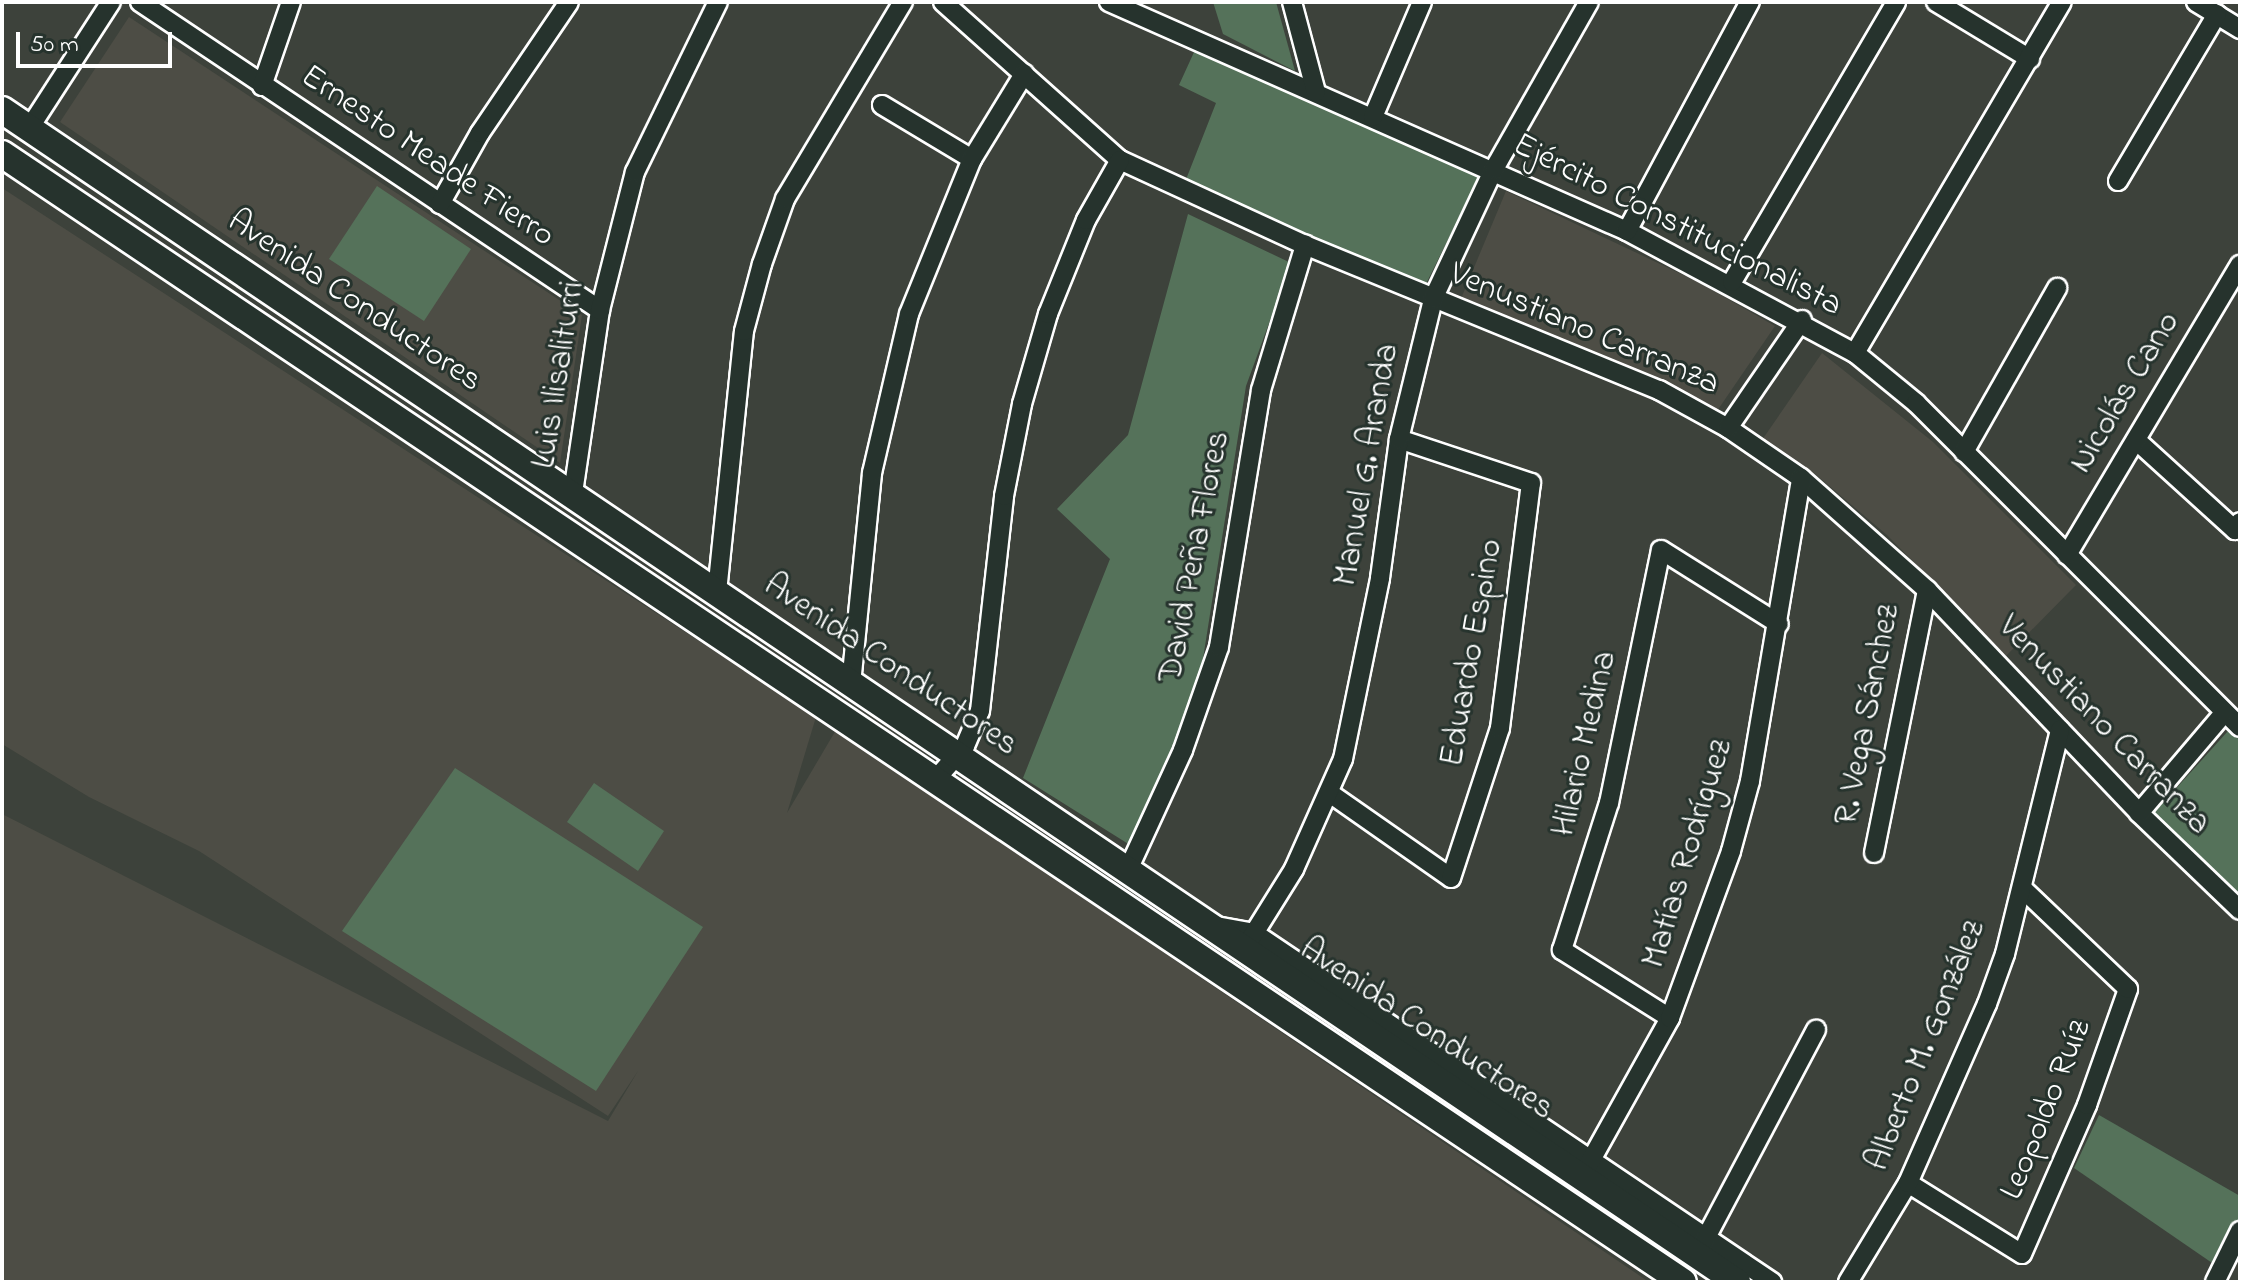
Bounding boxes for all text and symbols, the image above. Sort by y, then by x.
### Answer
scale bar [20,16,176,66]
text: 50 m [30,28,79,63]
street label: Ernesto Meade Fierro [292,57,562,257]
street label: Ejército Constitucionalista [1506,125,1848,327]
street label: Avenida Conductores [219,202,489,402]
street label: Venustiano Carranza [1443,255,1725,405]
street label: Luis Ilisaliturri [525,278,595,472]
street label: Nicolás Cano [2062,305,2190,481]
street label: Manuel G. Aranda [1327,341,1409,589]
street label: David Peña Flores [1152,428,1240,686]
street label: Eduardo Espino [1433,536,1513,770]
street label: Avenida Conductores [755,566,1025,766]
street label: R. Vega Sánchez [1828,601,1910,829]
street label: Venustiano Carranza [1988,608,2218,844]
street label: Hilario Medina [1545,647,1627,841]
street label: Matías Rodríguez [1635,735,1743,973]
street label: Alberto M. González [1858,915,1996,1177]
street label: Avenida Conductores [1291,930,1561,1130]
street label: Leopoldo Ruíz [1992,1014,2102,1206]

